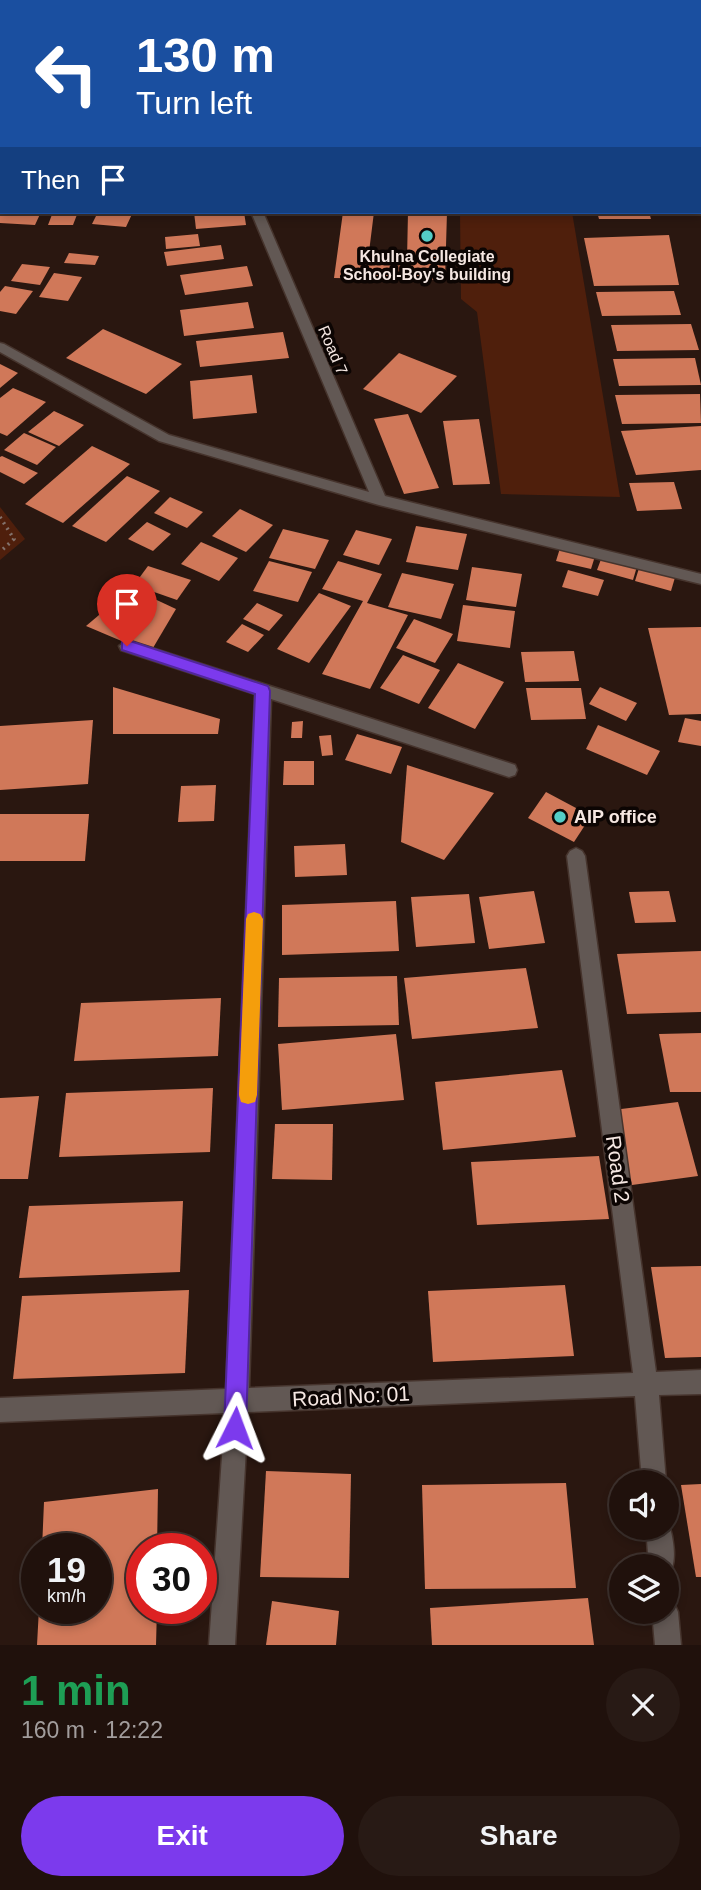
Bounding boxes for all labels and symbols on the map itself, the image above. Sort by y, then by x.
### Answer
marker: Khulna Collegiate School-Boy's building [419,228,435,244]
place label: Khulna Collegiate School-Boy's building [343,248,511,283]
street label: Road 7 [315,323,351,377]
pin [97,574,157,646]
place label: AIP office [574,807,657,827]
marker: AIP office [552,809,568,825]
street label: Road 2 [602,1134,634,1204]
street label: Road No: 01 [292,1381,410,1411]
position arrow [198,1391,272,1465]
speed limit sign: 30 [126,1533,217,1624]

